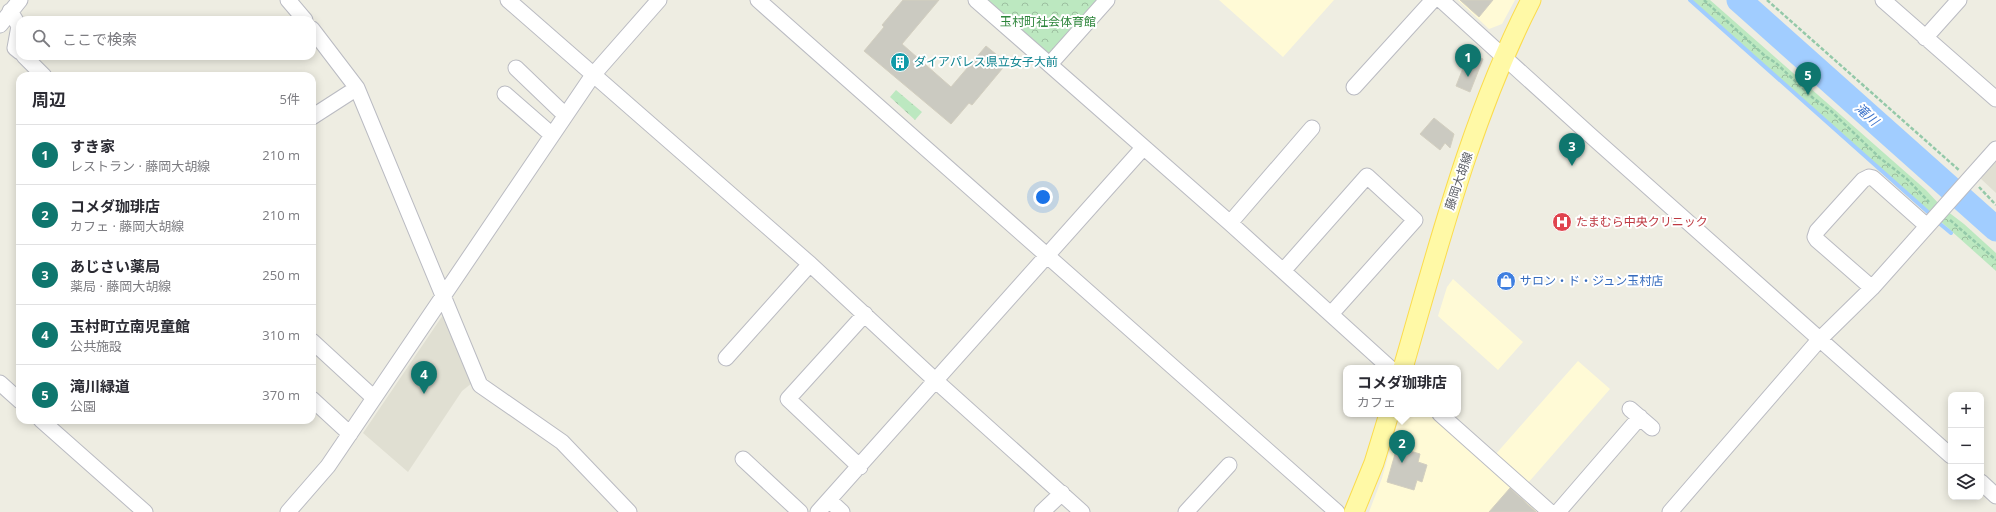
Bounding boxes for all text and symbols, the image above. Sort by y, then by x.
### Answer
park label: 玉村町社会体育館 [1000,13,1096,30]
search box [16,16,316,60]
icon: search [30,27,52,49]
text: ここで検索 [62,29,137,49]
pin: 1 [1455,44,1481,77]
building icon: ダイアパレス県立女子大前 [889,51,911,73]
place label: ダイアパレス県立女子大前 [914,53,1058,70]
pin: 5 [1795,62,1821,95]
text: 周辺 [32,88,66,111]
text: 5件 [280,90,300,108]
water label: 滝川 [1851,99,1884,131]
pin: 3 [1559,133,1585,166]
text: すき家 [70,136,115,156]
text: 1 [41,146,49,164]
text: 210 m [262,146,300,164]
street label: 藤岡大胡線 [1441,150,1476,212]
text: レストラン · 藤岡大胡線 [70,157,210,175]
your location [1033,187,1053,207]
text: コメダ珈琲店 [70,196,160,216]
text: 2 [41,206,49,224]
text: 210 m [262,206,300,224]
hospital icon: たまむら中央クリニック [1551,211,1573,233]
place label: たまむら中央クリニック [1576,213,1708,230]
text: カフェ · 藤岡大胡線 [70,217,184,235]
text: あじさい薬局 [70,256,160,276]
text: 3 [41,266,49,284]
text: 250 m [262,266,300,284]
shop icon: サロン・ド・ジュン玉村店 [1495,270,1517,292]
place label: サロン・ド・ジュン玉村店 [1520,272,1663,289]
text: 薬局 · 藤岡大胡線 [70,277,171,295]
text: 玉村町立南児童館 [70,316,190,336]
text: 4 [41,326,49,344]
text: 310 m [262,326,300,344]
text: 公共施設 [70,337,122,355]
pin: 4 [411,361,437,394]
popup [1343,365,1461,417]
text: コメダ珈琲店 [1357,372,1447,392]
text: 滝川緑道 [70,376,130,396]
text: 5 [41,386,49,404]
text: 370 m [262,386,300,404]
map controls [1948,392,1984,500]
button: + [1948,392,1984,428]
text: カフェ [1357,393,1396,411]
text: 公園 [70,397,96,415]
button: − [1948,428,1984,464]
pin: 2 [1389,430,1415,463]
button: layers [1948,464,1984,500]

